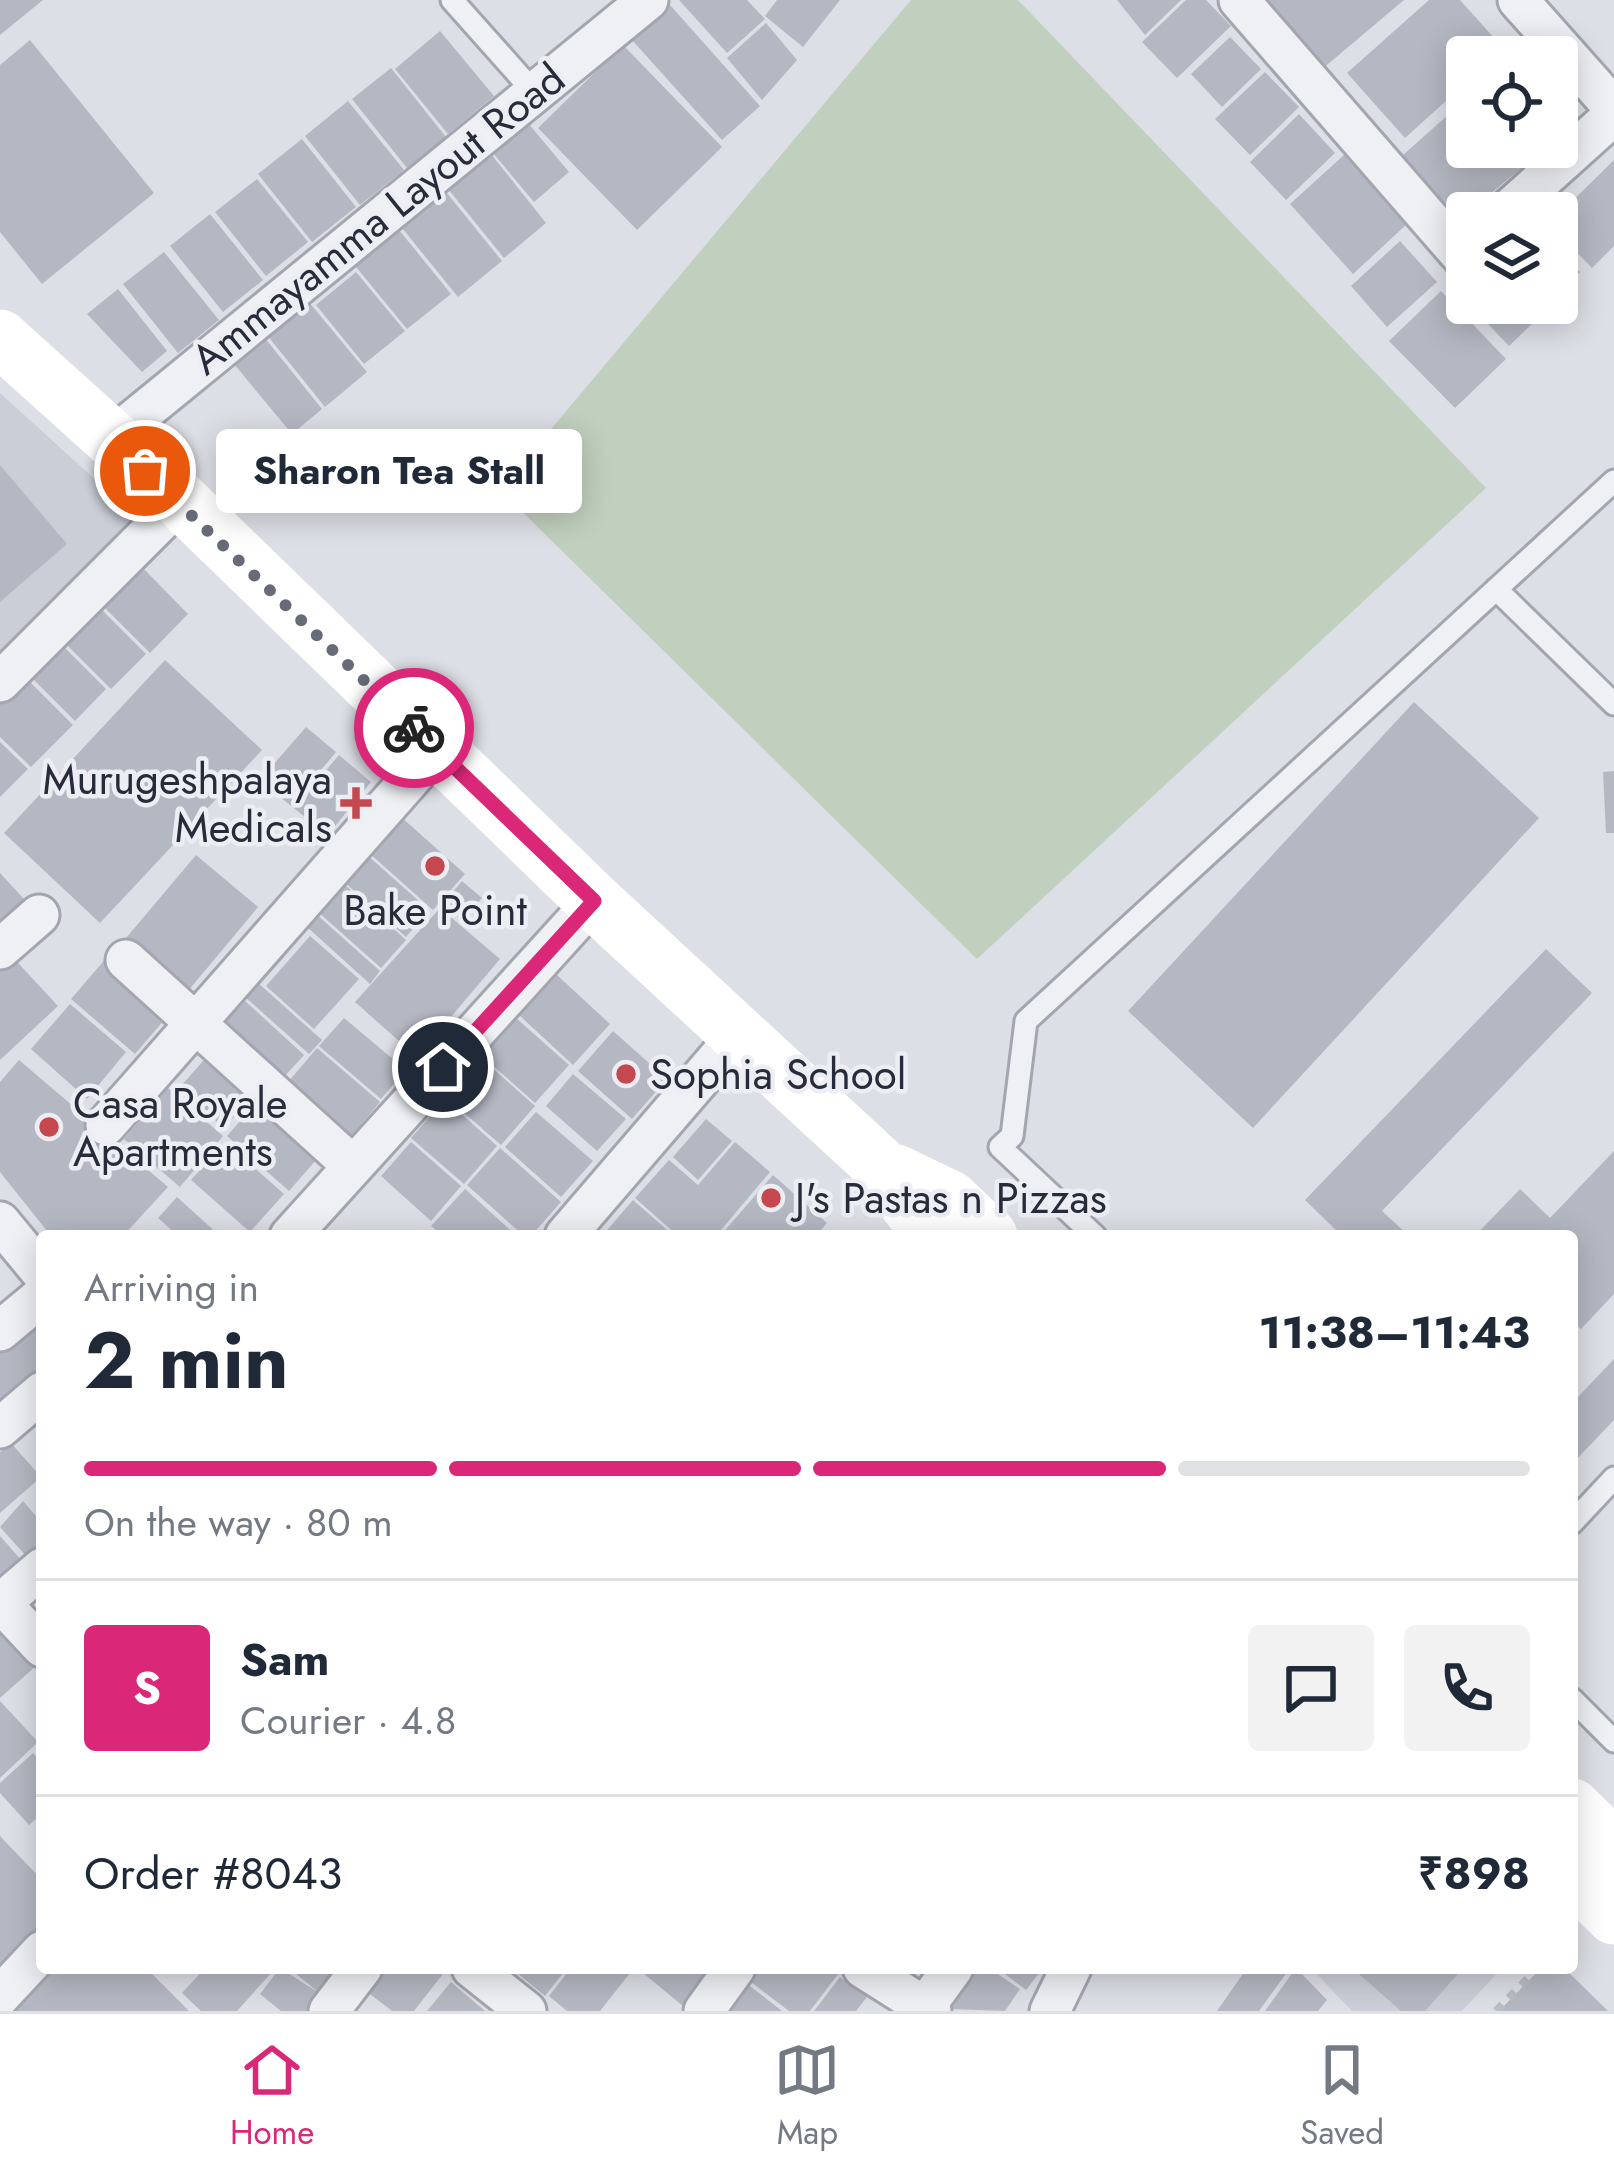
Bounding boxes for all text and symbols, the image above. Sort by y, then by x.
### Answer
map controls [1446,36,1578,324]
button: locate [1446,36,1578,168]
street label: Ammayamma Layout Road [178,49,578,389]
button: layers [1446,192,1578,324]
pin [94,420,196,522]
callout: Sharon Tea Stall [217,429,583,513]
icon: bag [112,438,178,504]
text: Sharon Tea Stall [253,442,545,499]
courier [354,668,474,788]
icon: bike [381,695,447,761]
place label: Murugeshpalaya Medicals [42,749,332,858]
marker: Murugeshpalaya Medicals [343,790,369,816]
marker: Bake Point [422,853,448,879]
place label: Bake Point [343,880,527,941]
pin [392,1016,494,1118]
icon: home [410,1034,476,1100]
place label: Sophia School [650,1044,906,1105]
marker: Sophia School [613,1061,639,1087]
place label: Casa Royale Apartments [73,1073,288,1182]
marker: Casa Royale Apartments [36,1114,62,1140]
place label: J's Pastas n Pizzas [790,1168,1107,1229]
marker: J's Pastas n Pizzas [758,1185,784,1211]
text: Arriving in [84,1259,259,1316]
text: 11:38–11:43 [1259,1300,1530,1365]
text: 2 min [84,1305,289,1417]
text: On the way · 80 m [84,1494,393,1551]
button: chat [1248,1625,1374,1751]
button: phone [1404,1625,1530,1751]
text: Sam [240,1627,329,1692]
text: S [133,1655,161,1720]
text: Courier · 4.8 [240,1692,456,1749]
text: Order #8043 [84,1841,342,1906]
text: ₹898 [1418,1841,1530,1906]
tab: Home [230,2037,314,2156]
tab: Map [774,2037,840,2156]
tab: Saved [1300,2037,1384,2156]

